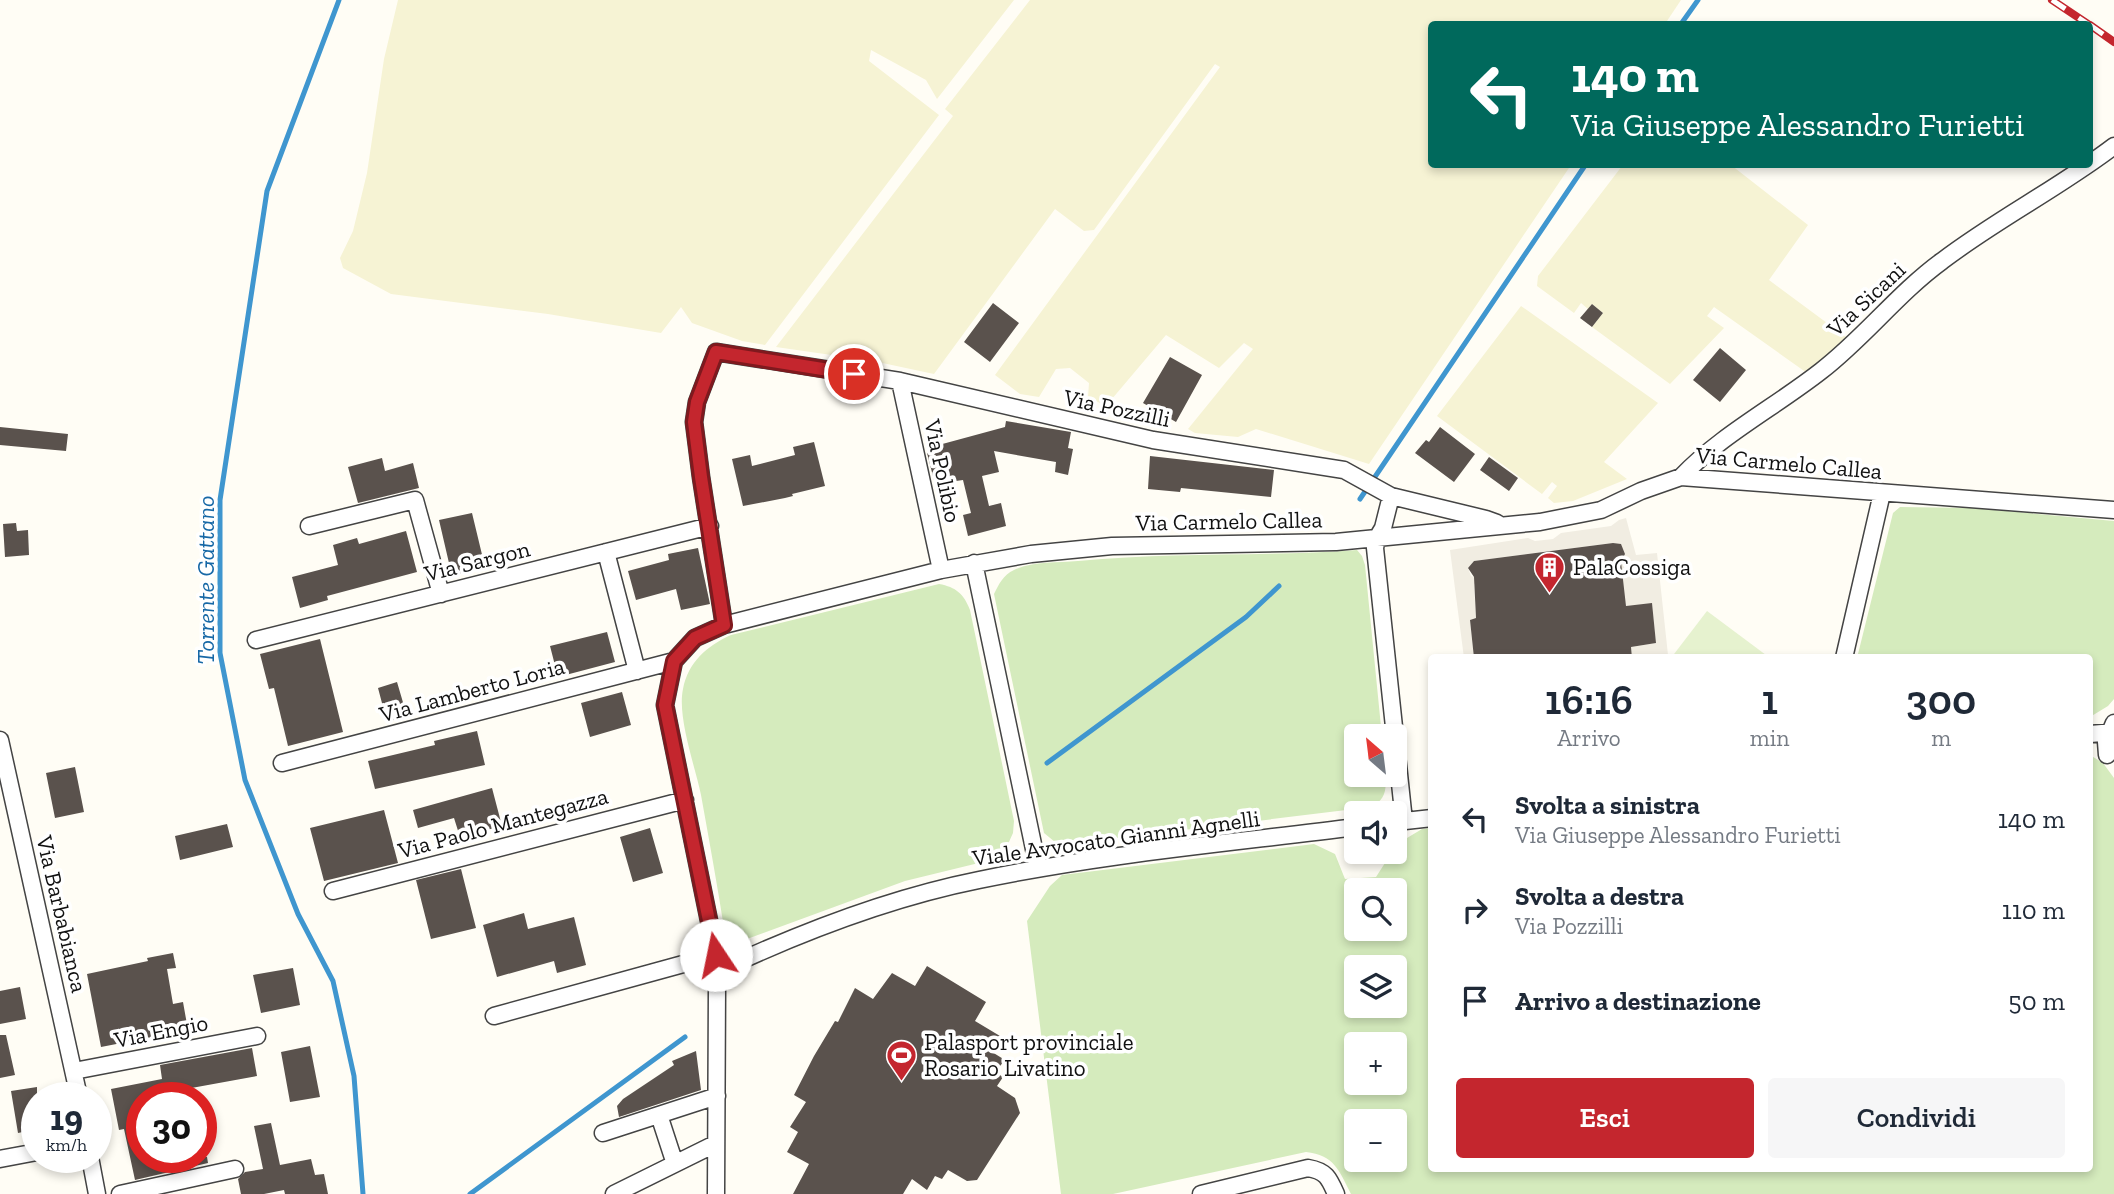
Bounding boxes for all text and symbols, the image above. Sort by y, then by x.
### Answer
text: 140 m [1571,46,1699,105]
icon: left [1456,49,1547,140]
text: Via Giuseppe Alessandro Furietti [1571,106,2024,144]
street label: Via Sicani [1820,256,1911,343]
pin [824,344,884,404]
icon: arrive [835,355,873,393]
street label: Via Pozzilli [1060,383,1173,433]
street label: Via Polibio [918,416,968,525]
street label: Via Carmelo Callea [1694,441,1883,485]
water label: Torrente Gattano [191,496,220,664]
street label: Via Carmelo Callea [1134,505,1323,537]
street label: Via Sargon [420,534,533,588]
building icon: PalaCossiga [1533,550,1567,594]
place label: PalaCossiga [1573,553,1691,581]
street label: Via Lamberto Loria [375,652,568,728]
text: 16:16 [1545,674,1633,725]
text: 1 [1761,674,1778,725]
text: 300 [1906,674,1976,725]
north arrow [1344,724,1407,788]
map controls [1344,724,1407,1172]
text: Arrivo [1557,724,1621,752]
text: min [1750,724,1789,752]
text: m [1931,724,1951,752]
street label: Via Paolo Mantegazza [394,782,611,865]
text: Svolta a sinistra [1515,789,1700,821]
icon: left [1456,800,1494,838]
button: sound [1344,801,1407,864]
text: 140 m [1998,803,2065,835]
street label: Viale Avvocato Gianni Agnelli [969,804,1262,872]
text: Via Giuseppe Alessandro Furietti [1515,821,1841,849]
street label: Via Barbabianca [30,832,94,995]
button: search [1344,878,1407,941]
text: Svolta a destra [1515,880,1684,912]
icon: right [1456,891,1494,929]
text: 110 m [2002,894,2065,926]
text: Via Pozzilli [1515,912,1623,940]
position arrow [679,918,753,992]
button: layers [1344,955,1407,1018]
icon: arrive [1456,982,1494,1020]
text: Arrivo a destinazione [1515,985,1761,1017]
text: 50 m [2008,985,2065,1017]
street label: Via Engio [111,1008,210,1054]
place label: Palasport provinciale Rosario Livatino [924,1028,1134,1082]
button: + [1344,1032,1407,1095]
sports icon: Palasport provinciale Rosario Livatino [884,1038,918,1082]
button: Esci [1456,1078,1754,1158]
button: Condividi [1768,1078,2065,1158]
speed limit sign: 30 [126,1082,217,1173]
text: 19 [50,1097,83,1139]
button: − [1344,1109,1407,1172]
text: km/h [46,1134,87,1156]

